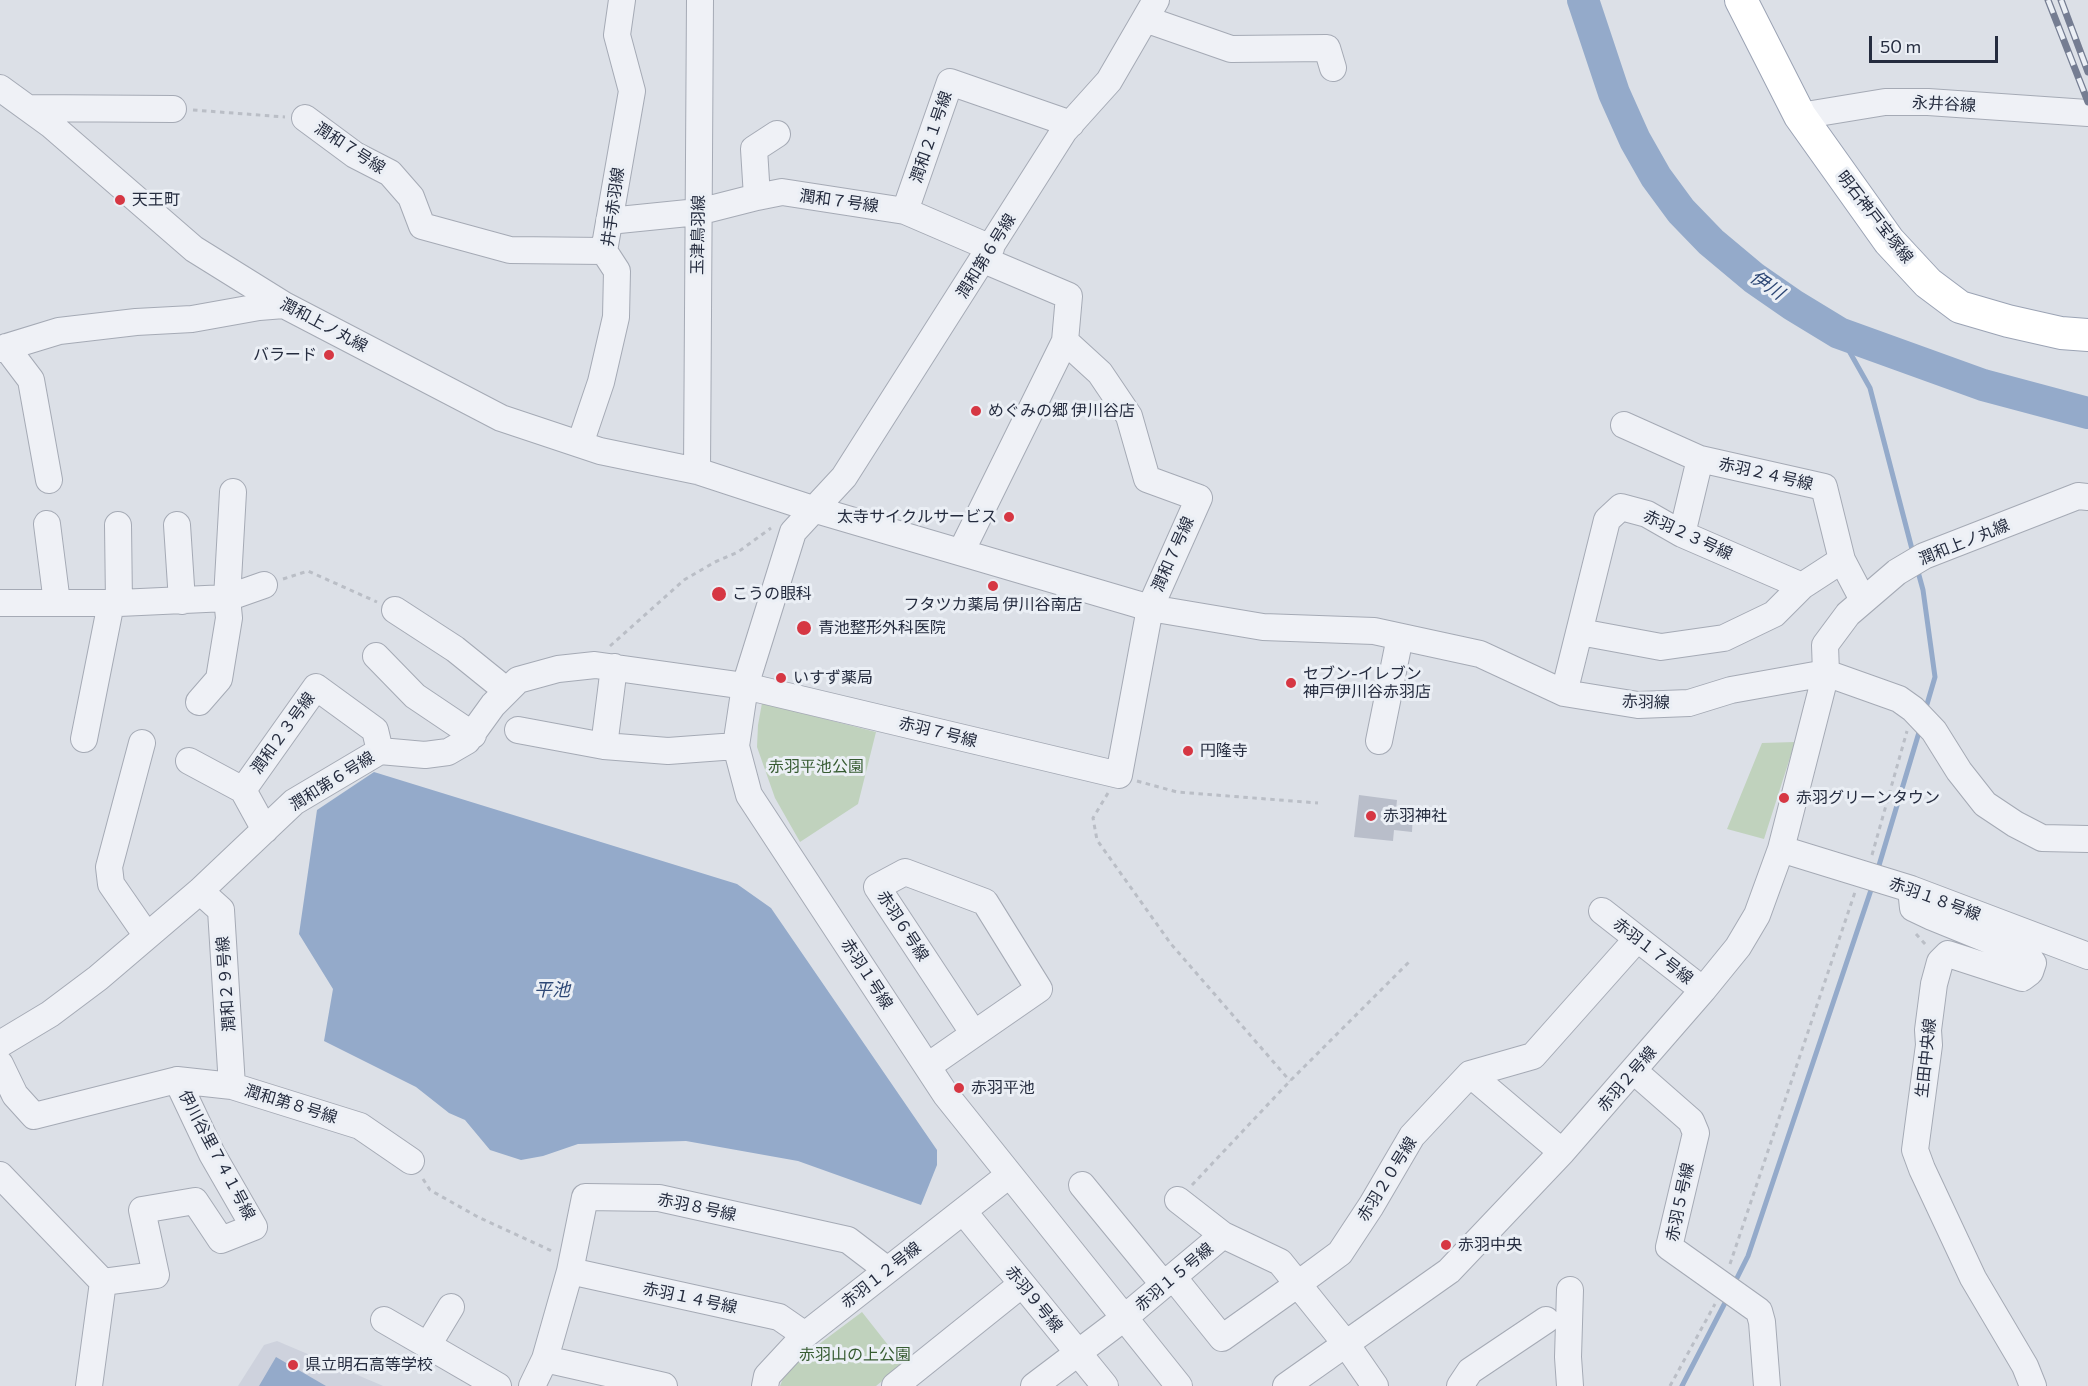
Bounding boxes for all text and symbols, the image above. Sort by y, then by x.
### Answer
scale bar [1872,24,2001,62]
text: 50 m [1880,35,1921,57]
street label: 潤和２１号線 [906,88,956,186]
street label: 永井谷線 [1912,93,1976,115]
street label: 潤和７号線 [311,118,389,178]
street label: 井手赤羽線 [598,166,628,248]
street label: 明石神戸宝塚線 [1833,167,1917,267]
street label: 潤和７号線 [798,186,880,216]
place label: 天王町 [132,190,180,210]
marker: 天王町 [113,193,127,207]
street label: 玉津鳥羽線 [688,195,708,275]
street label: 潤和第６号線 [952,210,1020,302]
water label: 伊川 [1746,266,1788,304]
street label: 潤和上ノ丸線 [277,294,371,356]
place label: バラード [253,345,317,365]
marker: バラード [322,348,336,362]
place label: めぐみの郷 伊川谷店 [988,401,1135,421]
marker: めぐみの郷 伊川谷店 [969,404,983,418]
street label: 赤羽２４号線 [1717,454,1815,494]
street label: 赤羽２３号線 [1640,506,1736,564]
place label: 太寺サイクルサービス [837,507,997,527]
marker: 太寺サイクルサービス [1002,510,1016,524]
street label: 潤和７号線 [1148,514,1198,594]
street label: 潤和上ノ丸線 [1916,515,2012,569]
marker: フタツカ薬局 伊川谷南店 [986,579,1000,593]
place label: こうの眼科 [732,584,812,604]
marker: こうの眼科 [710,585,728,603]
place label: フタツカ薬局 伊川谷南店 [903,595,1083,615]
place label: 青池整形外科医院 [818,618,946,638]
marker: 青池整形外科医院 [795,619,813,637]
place label: セブン-イレブン 神戸伊川谷赤羽店 [1303,664,1431,702]
place label: いすず薬局 [793,668,873,688]
marker: いすず薬局 [774,671,788,685]
marker: セブン-イレブン 神戸伊川谷赤羽店 [1284,676,1298,690]
street label: 潤和２３号線 [247,689,319,777]
street label: 赤羽線 [1622,692,1670,712]
street label: 赤羽７号線 [897,713,979,751]
place label: 円隆寺 [1200,741,1248,761]
marker: 円隆寺 [1181,744,1195,758]
street label: 潤和第６号線 [286,747,378,815]
park label: 赤羽平池公園 [768,757,864,777]
place label: 赤羽グリーンタウン [1796,788,1940,808]
marker: 赤羽グリーンタウン [1777,791,1791,805]
place label: 赤羽神社 [1383,806,1447,826]
marker: 赤羽神社 [1364,809,1378,823]
street label: 赤羽１８号線 [1887,874,1983,924]
street label: 赤羽６号線 [873,887,933,965]
street label: 赤羽１７号線 [1609,914,1697,988]
street label: 潤和２９号線 [213,935,239,1033]
street label: 赤羽１号線 [837,935,897,1013]
water label: 平池 [534,979,570,1001]
street label: 生田中央線 [1912,1017,1940,1099]
street label: 赤羽２号線 [1594,1043,1660,1115]
place label: 赤羽平池 [971,1078,1035,1098]
street label: 潤和第８号線 [242,1081,340,1127]
marker: 赤羽平池 [952,1081,966,1095]
street label: 伊川谷里７４１号線 [175,1087,259,1223]
street label: 赤羽２０号線 [1353,1133,1421,1225]
street label: 赤羽５号線 [1662,1161,1698,1243]
street label: 赤羽８号線 [656,1189,738,1225]
place label: 赤羽中央 [1458,1235,1522,1255]
street label: 赤羽１２号線 [837,1238,925,1312]
marker: 赤羽中央 [1439,1238,1453,1252]
street label: 赤羽１５号線 [1131,1239,1217,1315]
street label: 赤羽９号線 [1001,1262,1067,1336]
street label: 赤羽１４号線 [641,1279,739,1317]
park label: 赤羽山の上公園 [799,1345,911,1365]
place label: 県立明石高等学校 [305,1355,433,1375]
marker: 県立明石高等学校 [286,1358,300,1372]

